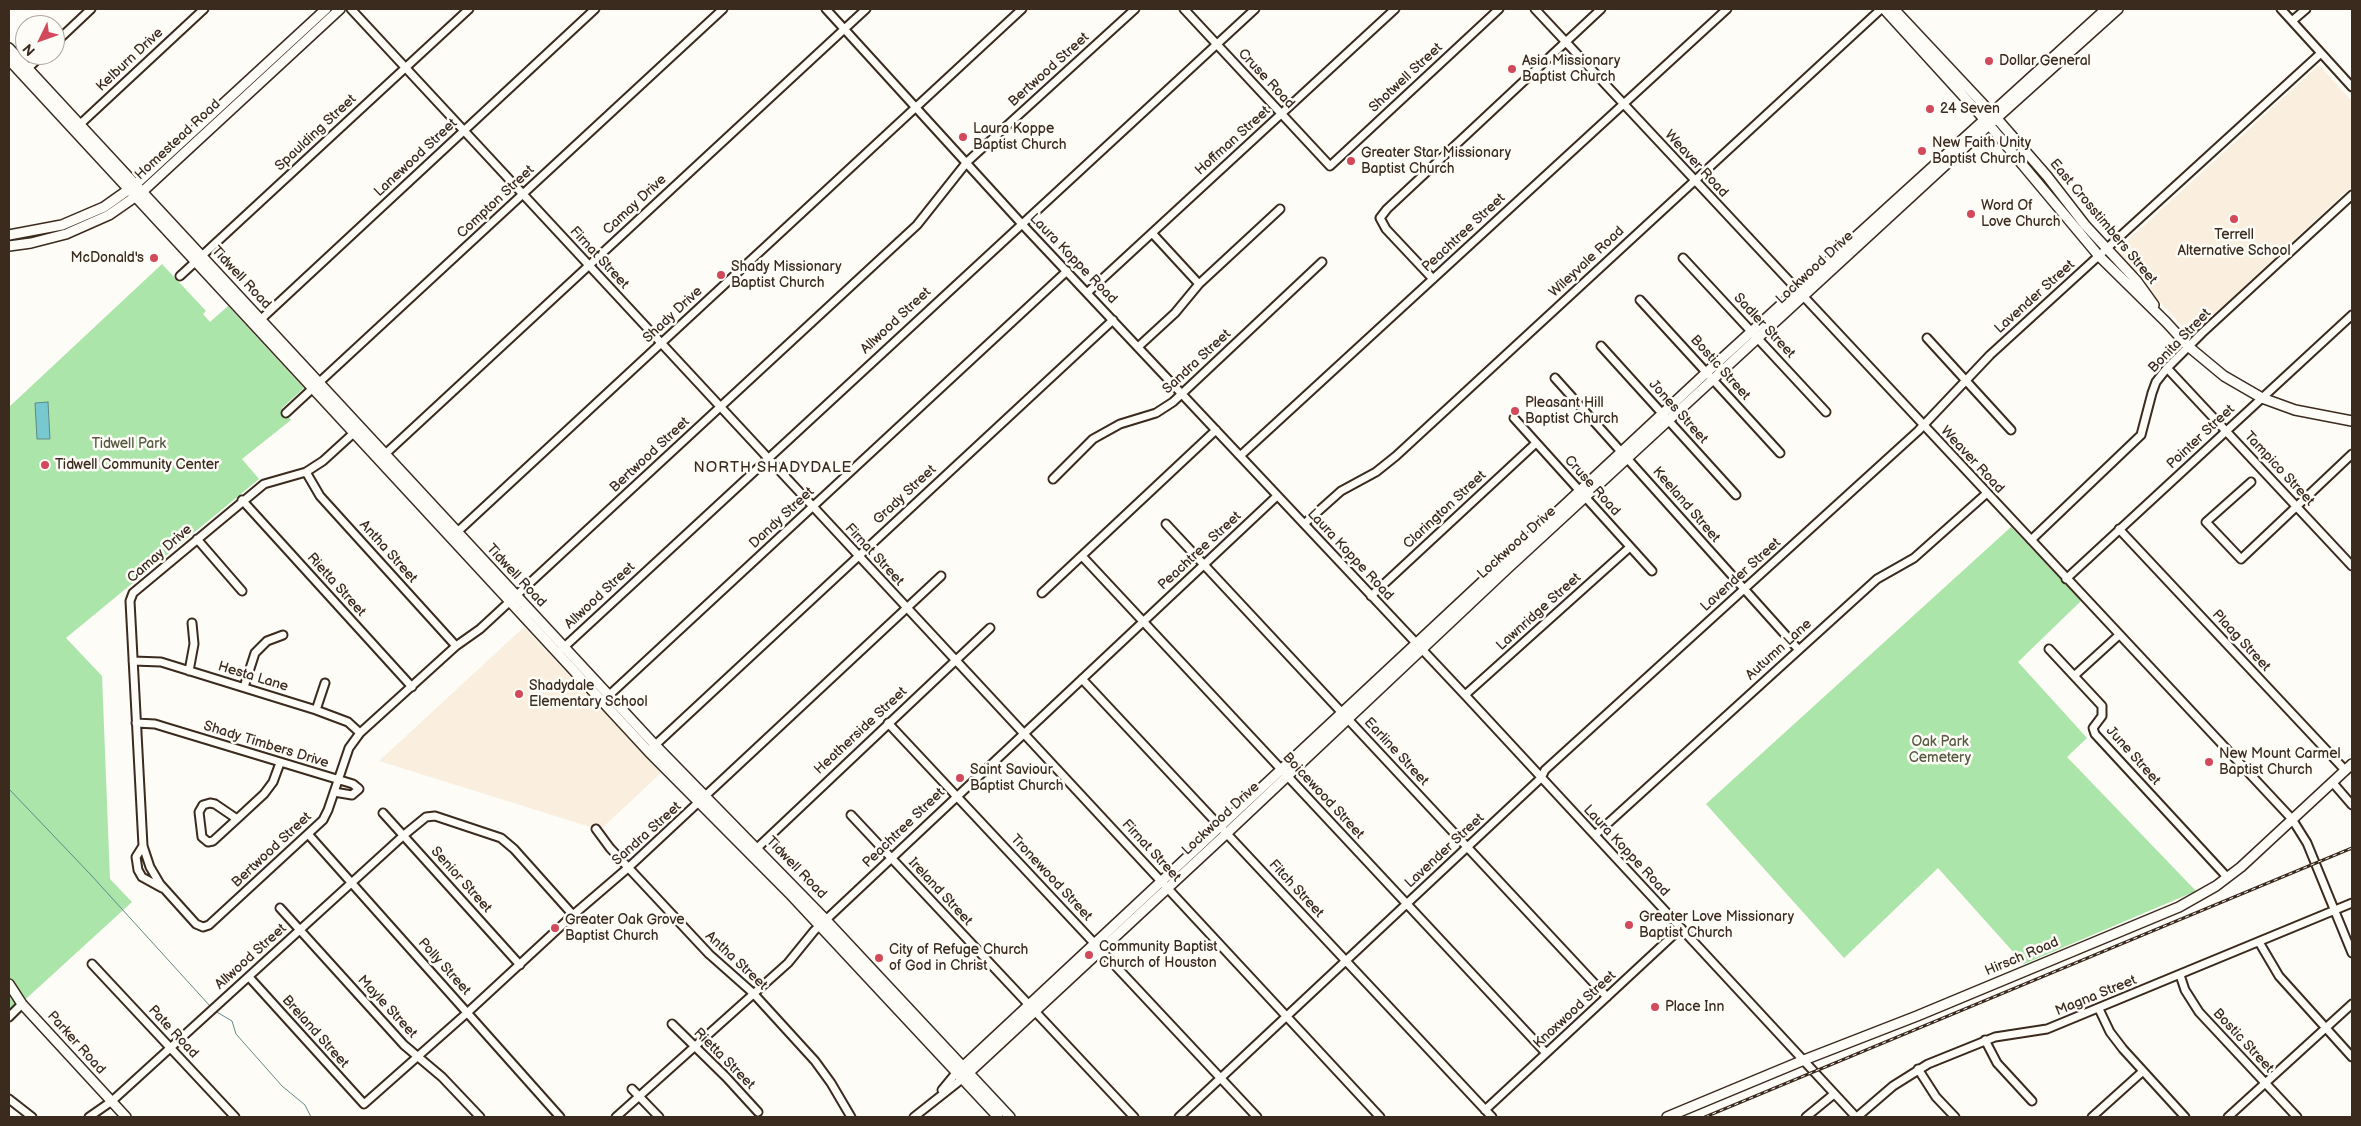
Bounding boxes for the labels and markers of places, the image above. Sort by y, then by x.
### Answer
place label: Asia Missionary Baptist Church [1522,53,1620,85]
place label: Dollar General [1999,53,2091,69]
marker: Dollar General [1983,55,1995,67]
marker: Asia Missionary Baptist Church [1506,63,1518,75]
place label: 24 Seven [1940,101,2000,117]
marker: 24 Seven [1924,103,1936,115]
place label: Laura Koppe Baptist Church [973,121,1066,154]
marker: Laura Koppe Baptist Church [957,131,969,143]
place label: New Faith Unity Baptist Church [1932,135,2031,168]
place label: Greater Star Missionary Baptist Church [1361,145,1511,178]
marker: New Faith Unity Baptist Church [1916,145,1928,157]
marker: Greater Star Missionary Baptist Church [1345,155,1357,167]
place label: Word Of Love Church [1981,198,2061,230]
marker: Word Of Love Church [1965,208,1977,220]
marker: Terrell Alternative School [2228,213,2240,225]
place label: Terrell Alternative School [2177,227,2291,260]
place label: McDonald's [71,250,144,266]
marker: McDonald's [148,252,160,264]
place label: Shady Missionary Baptist Church [731,259,842,292]
marker: Shady Missionary Baptist Church [715,269,727,281]
place label: Pleasant Hill Baptist Church [1525,395,1618,428]
marker: Pleasant Hill Baptist Church [1509,405,1521,417]
place label: Tidwell Community Center [55,457,219,473]
marker: Tidwell Community Center [39,459,51,471]
place label: Shadydale Elementary School [529,678,648,710]
marker: Shadydale Elementary School [513,688,525,700]
place label: New Mount Carmel Baptist Church [2219,746,2341,779]
marker: New Mount Carmel Baptist Church [2203,756,2215,768]
place label: Saint Saviour Baptist Church [970,762,1063,794]
marker: Saint Saviour Baptist Church [954,772,966,784]
place label: Greater Love Missionary Baptist Church [1639,909,1794,942]
place label: Greater Oak Grove Baptist Church [565,912,685,944]
marker: Greater Love Missionary Baptist Church [1623,919,1635,931]
marker: Greater Oak Grove Baptist Church [549,922,561,934]
place label: Community Baptist Church of Houston [1099,939,1218,972]
place label: City of Refuge Church of God in Christ [889,942,1028,974]
marker: Community Baptist Church of Houston [1083,949,1095,961]
marker: City of Refuge Church of God in Christ [873,952,885,964]
place label: Place Inn [1665,999,1724,1015]
marker: Place Inn [1649,1001,1661,1013]

